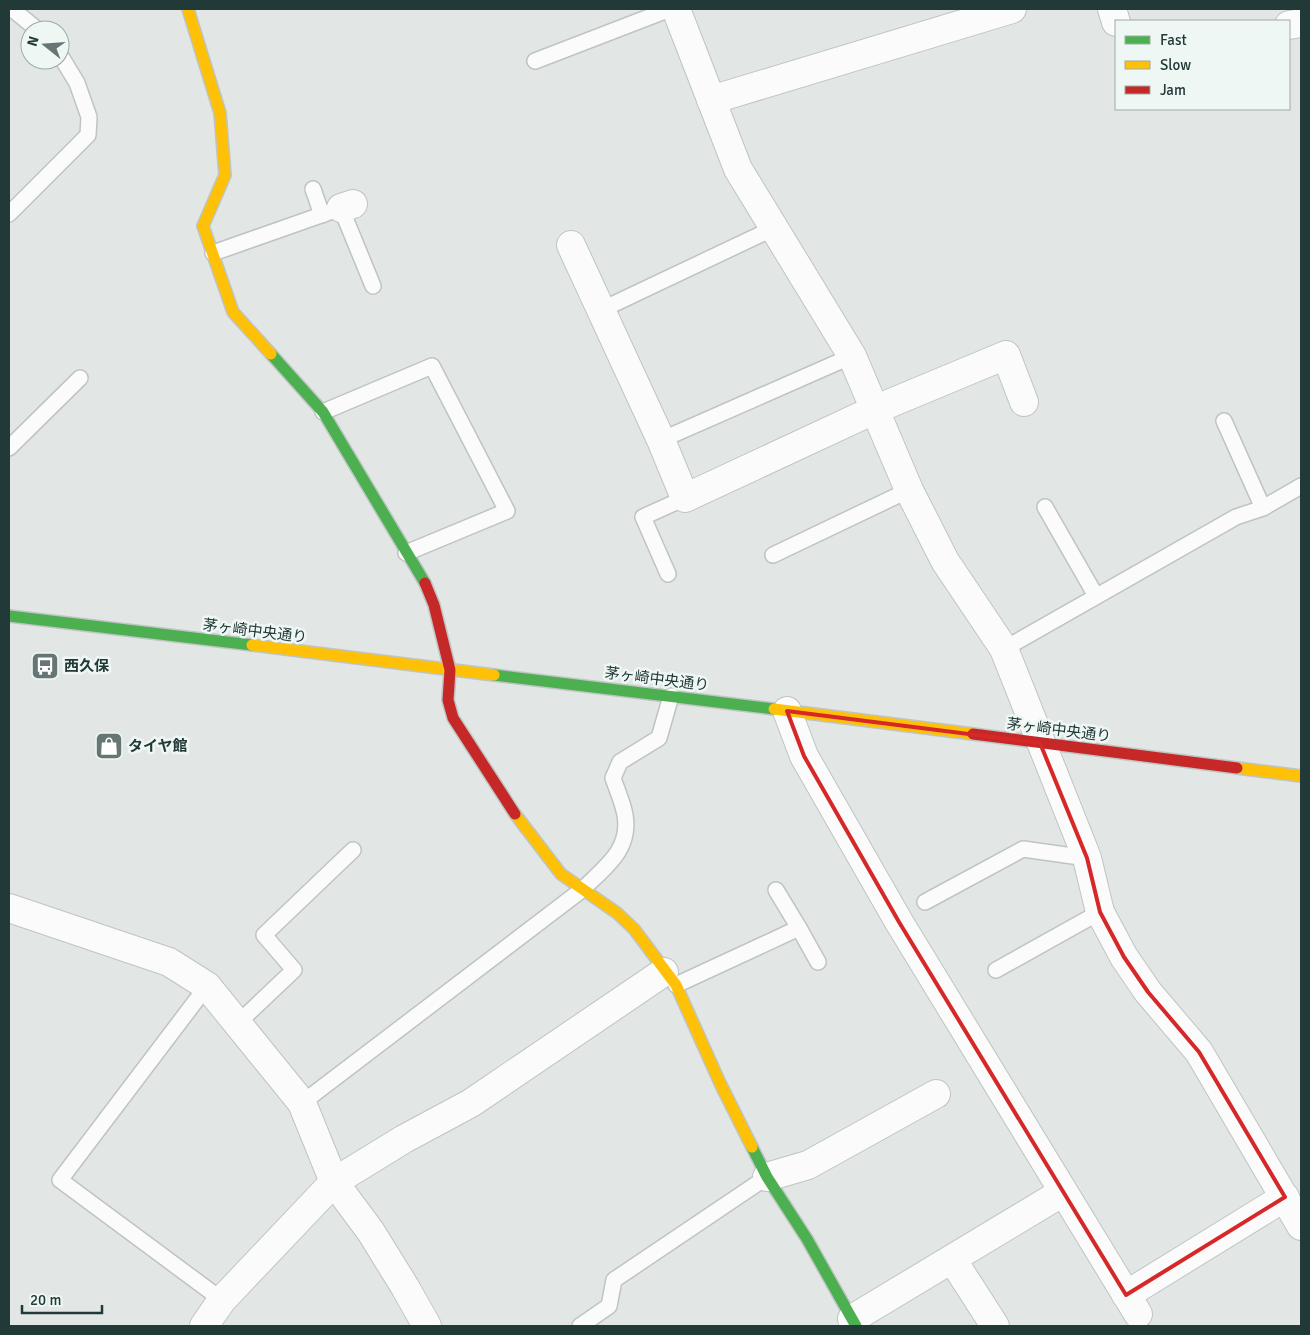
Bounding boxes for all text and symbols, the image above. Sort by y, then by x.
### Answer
north arrow [20,20,70,70]
legend [1115,20,1290,110]
text: Fast [1160,31,1187,49]
text: N [23,34,43,48]
text: Slow [1160,56,1191,74]
text: Jam [1160,81,1186,99]
street label: 茅ヶ崎中央通り [202,616,308,646]
bus stop icon: 西久保 [30,651,60,681]
place label: 西久保 [64,657,110,675]
street label: 茅ヶ崎中央通り [604,664,710,694]
street label: 茅ヶ崎中央通り [1006,715,1112,745]
shop icon: タイヤ館 [94,731,124,761]
place label: タイヤ館 [128,737,188,755]
scale bar [22,1282,102,1314]
text: 20 m [30,1291,61,1309]

